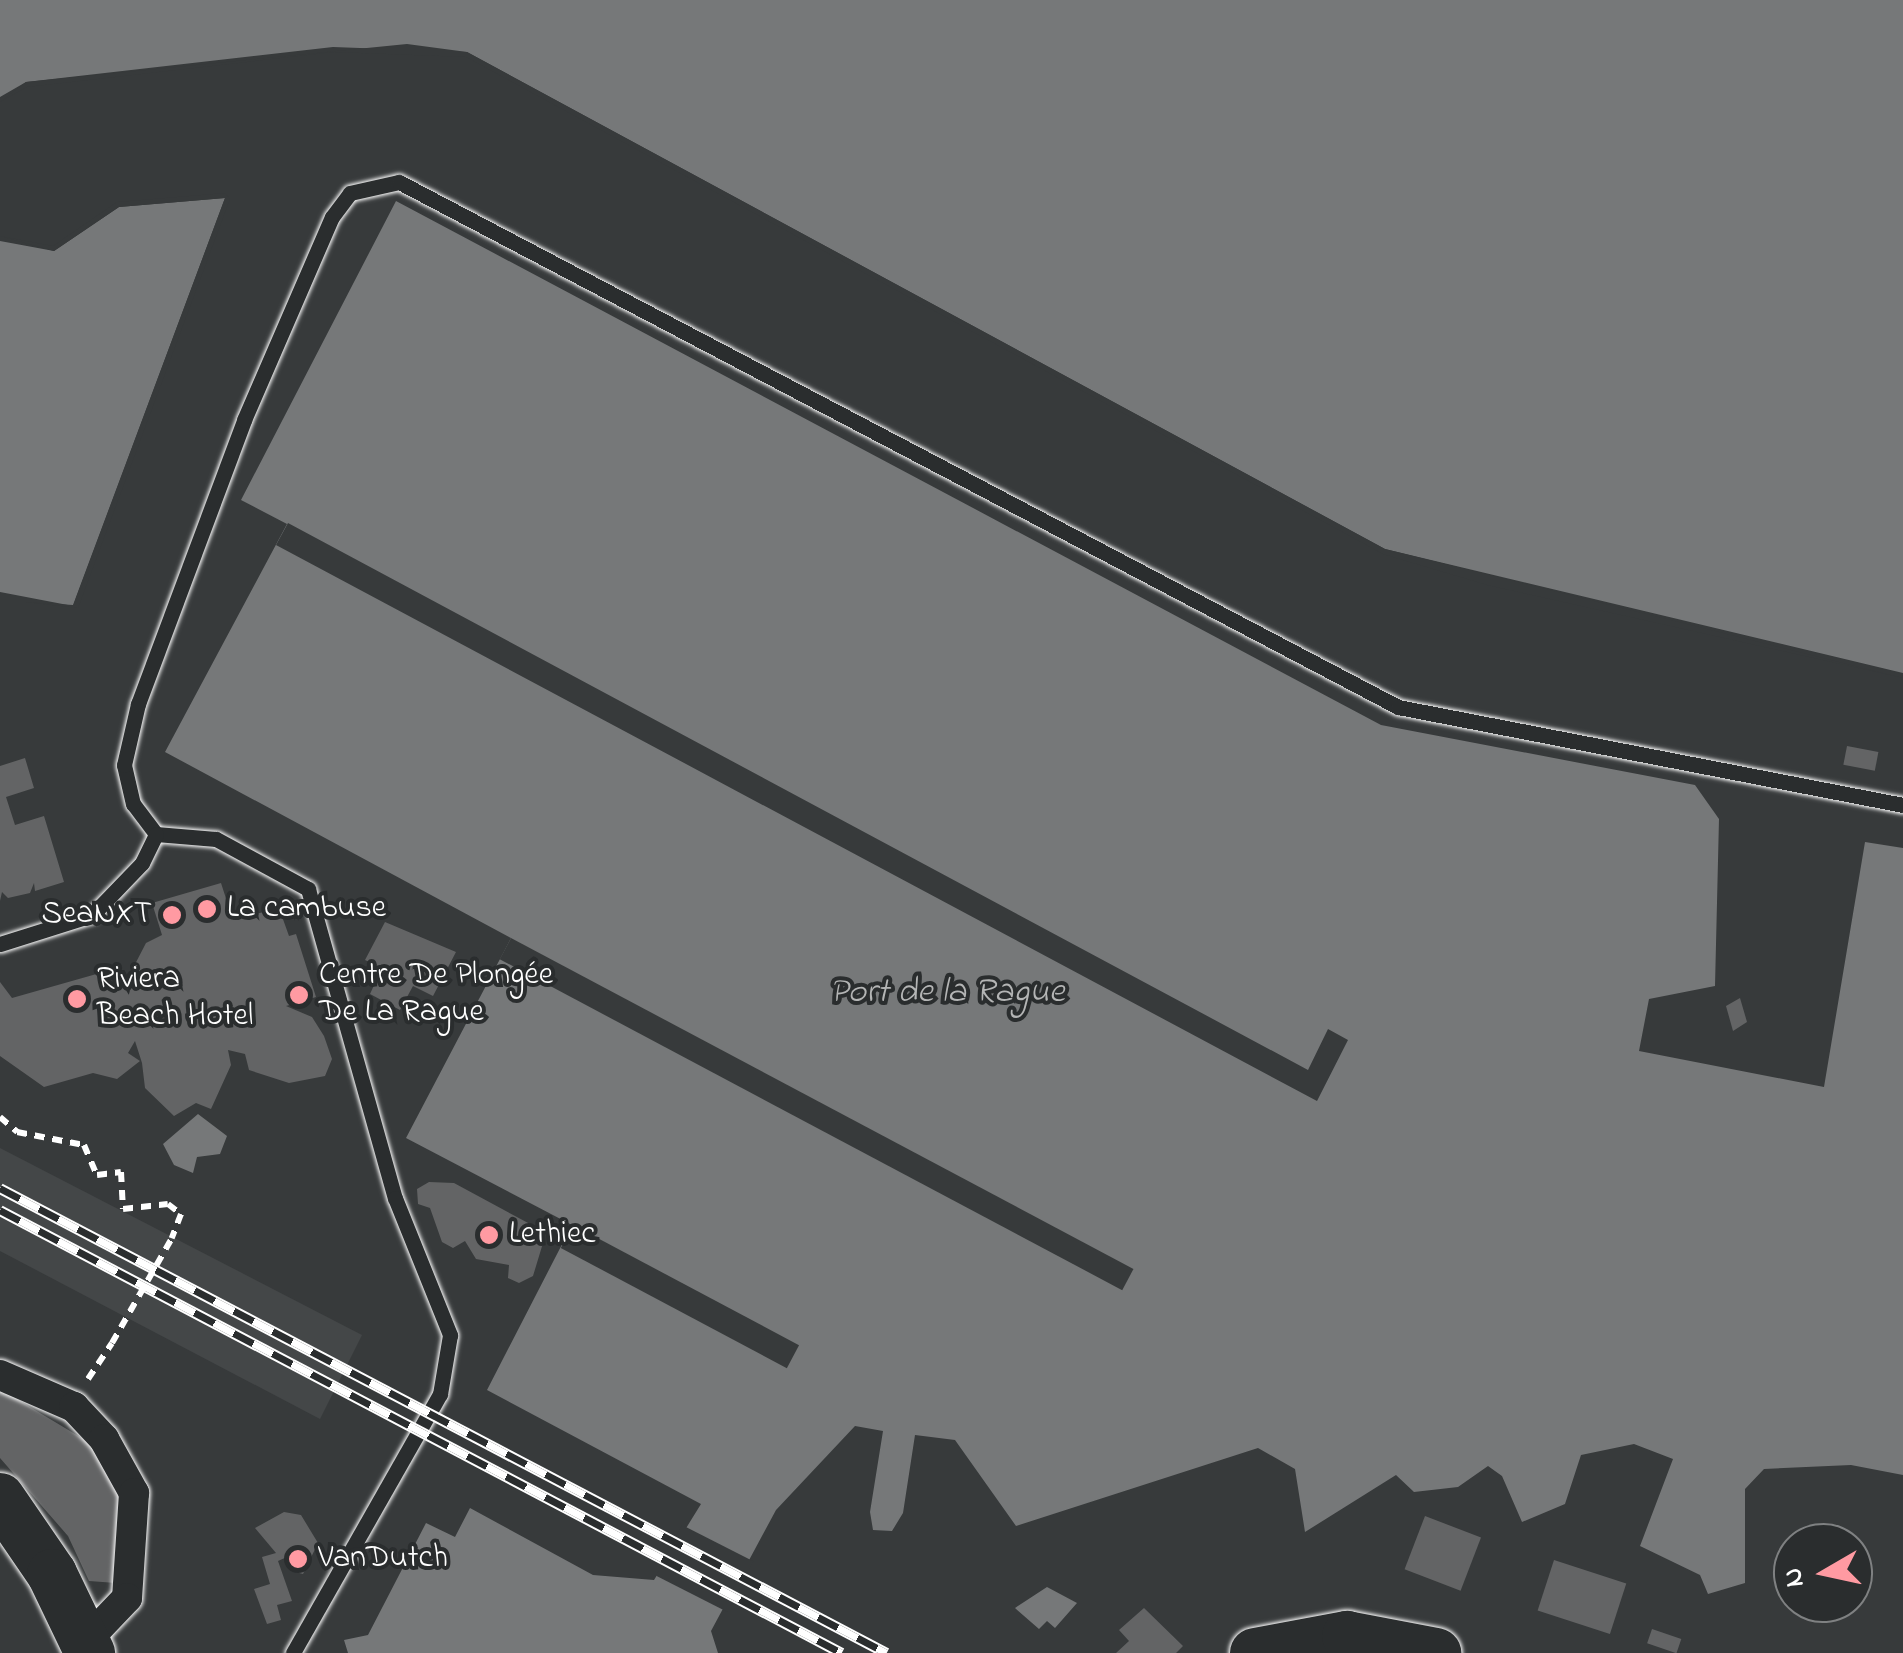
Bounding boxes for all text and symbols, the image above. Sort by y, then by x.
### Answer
place label: La cambuse [227,890,386,928]
place label: SeaNXT [41,896,152,934]
marker: La cambuse [196,898,218,920]
marker: SeaNXT [161,904,183,926]
place label: Centre De Plongée De La Rague [319,958,553,1033]
place label: Riviera Beach Hotel [97,962,253,1037]
water label: Port de la Rague [830,972,1064,1014]
marker: Centre De Plongée De La Rague [288,984,310,1006]
marker: Riviera Beach Hotel [66,988,88,1010]
place label: Lethiec [509,1216,595,1254]
marker: Lethiec [478,1224,500,1246]
north arrow [1773,1523,1873,1623]
place label: VanDutch [318,1540,448,1578]
marker: VanDutch [287,1548,309,1570]
text: N [1773,1565,1817,1590]

